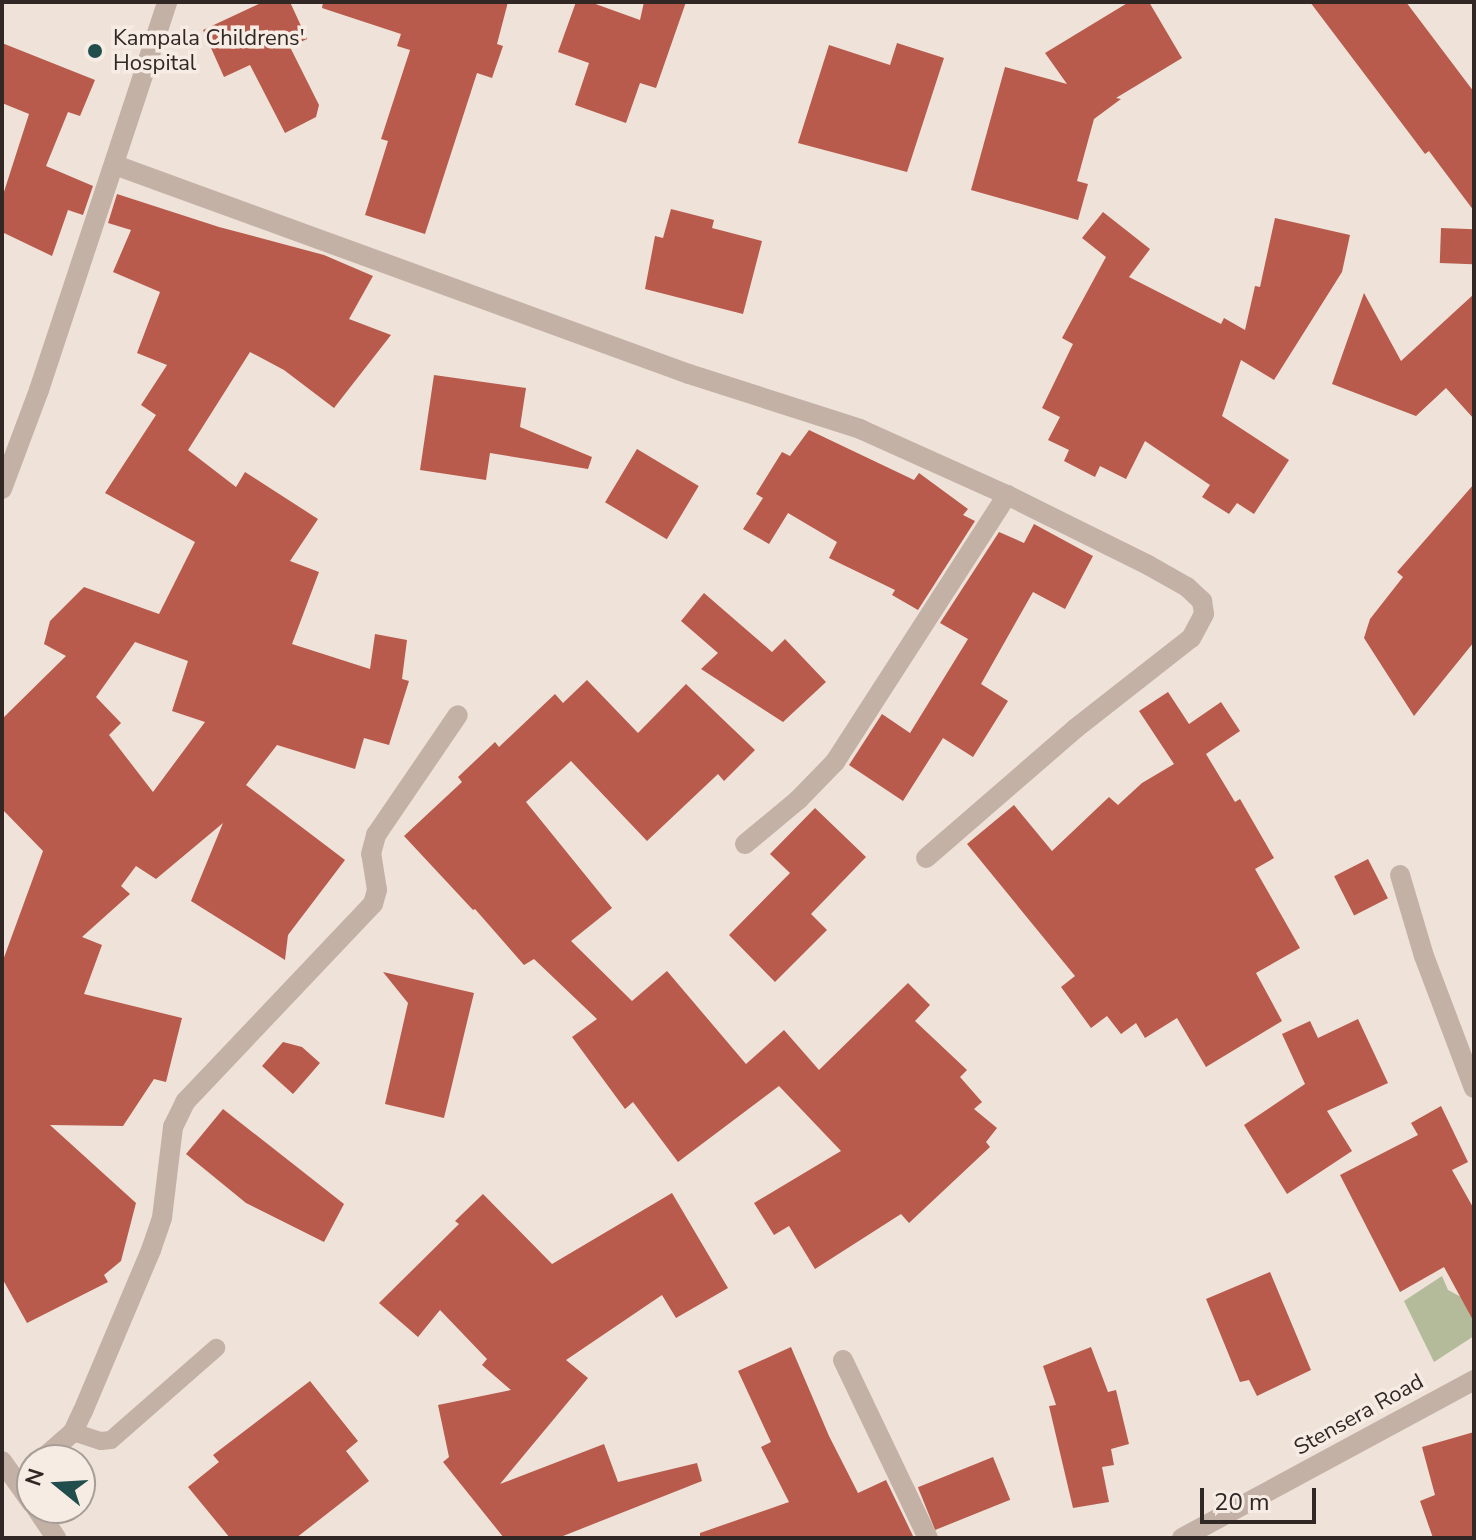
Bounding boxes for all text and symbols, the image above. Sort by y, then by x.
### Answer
place label: Kampala Childrens' Hospital [113,25,305,76]
marker: Kampala Childrens' Hospital [84,40,106,62]
street label: Stensera Road [1290,1369,1428,1461]
north arrow [16,1444,96,1524]
text: N [18,1465,52,1490]
scale bar [1204,1472,1320,1522]
text: 20 m [1214,1486,1270,1518]

